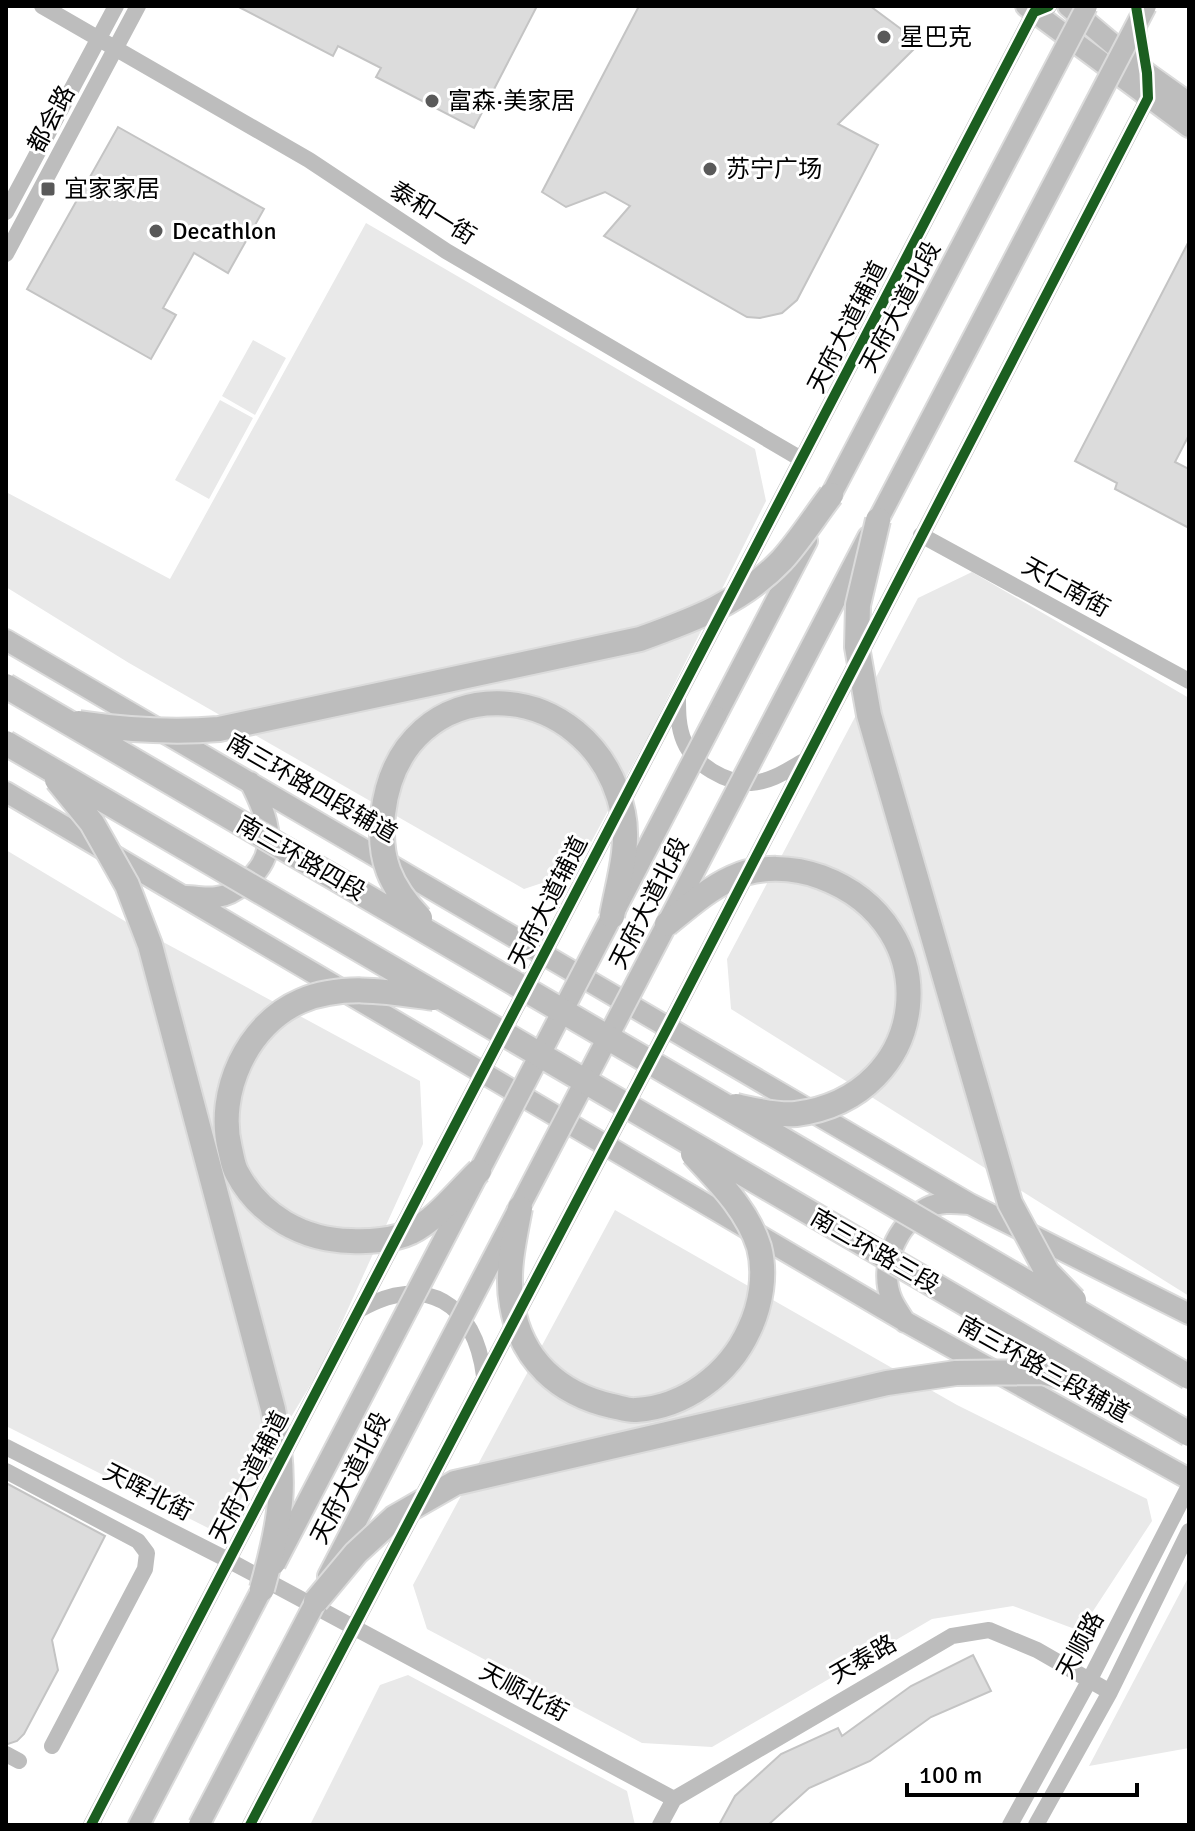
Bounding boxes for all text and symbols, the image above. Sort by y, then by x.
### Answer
place label: 星巴克 [900,22,972,52]
marker: 星巴克 [875,28,893,46]
street label: 都会路 [21,80,81,158]
place label: 富森·美家居 [448,86,575,116]
marker: 富森·美家居 [423,92,441,110]
place label: 苏宁广场 [726,154,822,184]
marker: 苏宁广场 [701,160,719,178]
place label: 宜家家居 [64,174,160,204]
street label: 泰和一街 [384,175,482,251]
marker: 宜家家居 [39,180,57,198]
place label: Decathlon [172,216,277,246]
marker: Decathlon [147,222,165,240]
street label: 天府大道北段 [853,236,947,378]
street label: 天府大道辅道 [801,256,893,398]
street label: 天仁南街 [1017,551,1115,623]
street label: 南三环路四段辅道 [221,727,403,849]
street label: 南三环路四段 [231,809,371,907]
street label: 天府大道辅道 [502,831,594,973]
street label: 天府大道北段 [603,832,695,974]
street label: 南三环路三段 [805,1202,945,1300]
street label: 南三环路三段辅道 [953,1309,1135,1429]
street label: 天府大道辅道 [203,1406,295,1548]
street label: 天府大道北段 [304,1407,396,1549]
street label: 天晖北街 [98,1457,198,1527]
street label: 天顺路 [1050,1606,1110,1684]
street label: 天泰路 [824,1628,902,1690]
street label: 天顺北街 [475,1656,573,1728]
scale bar [907,1747,1137,1797]
text: 100 m [919,1760,982,1790]

